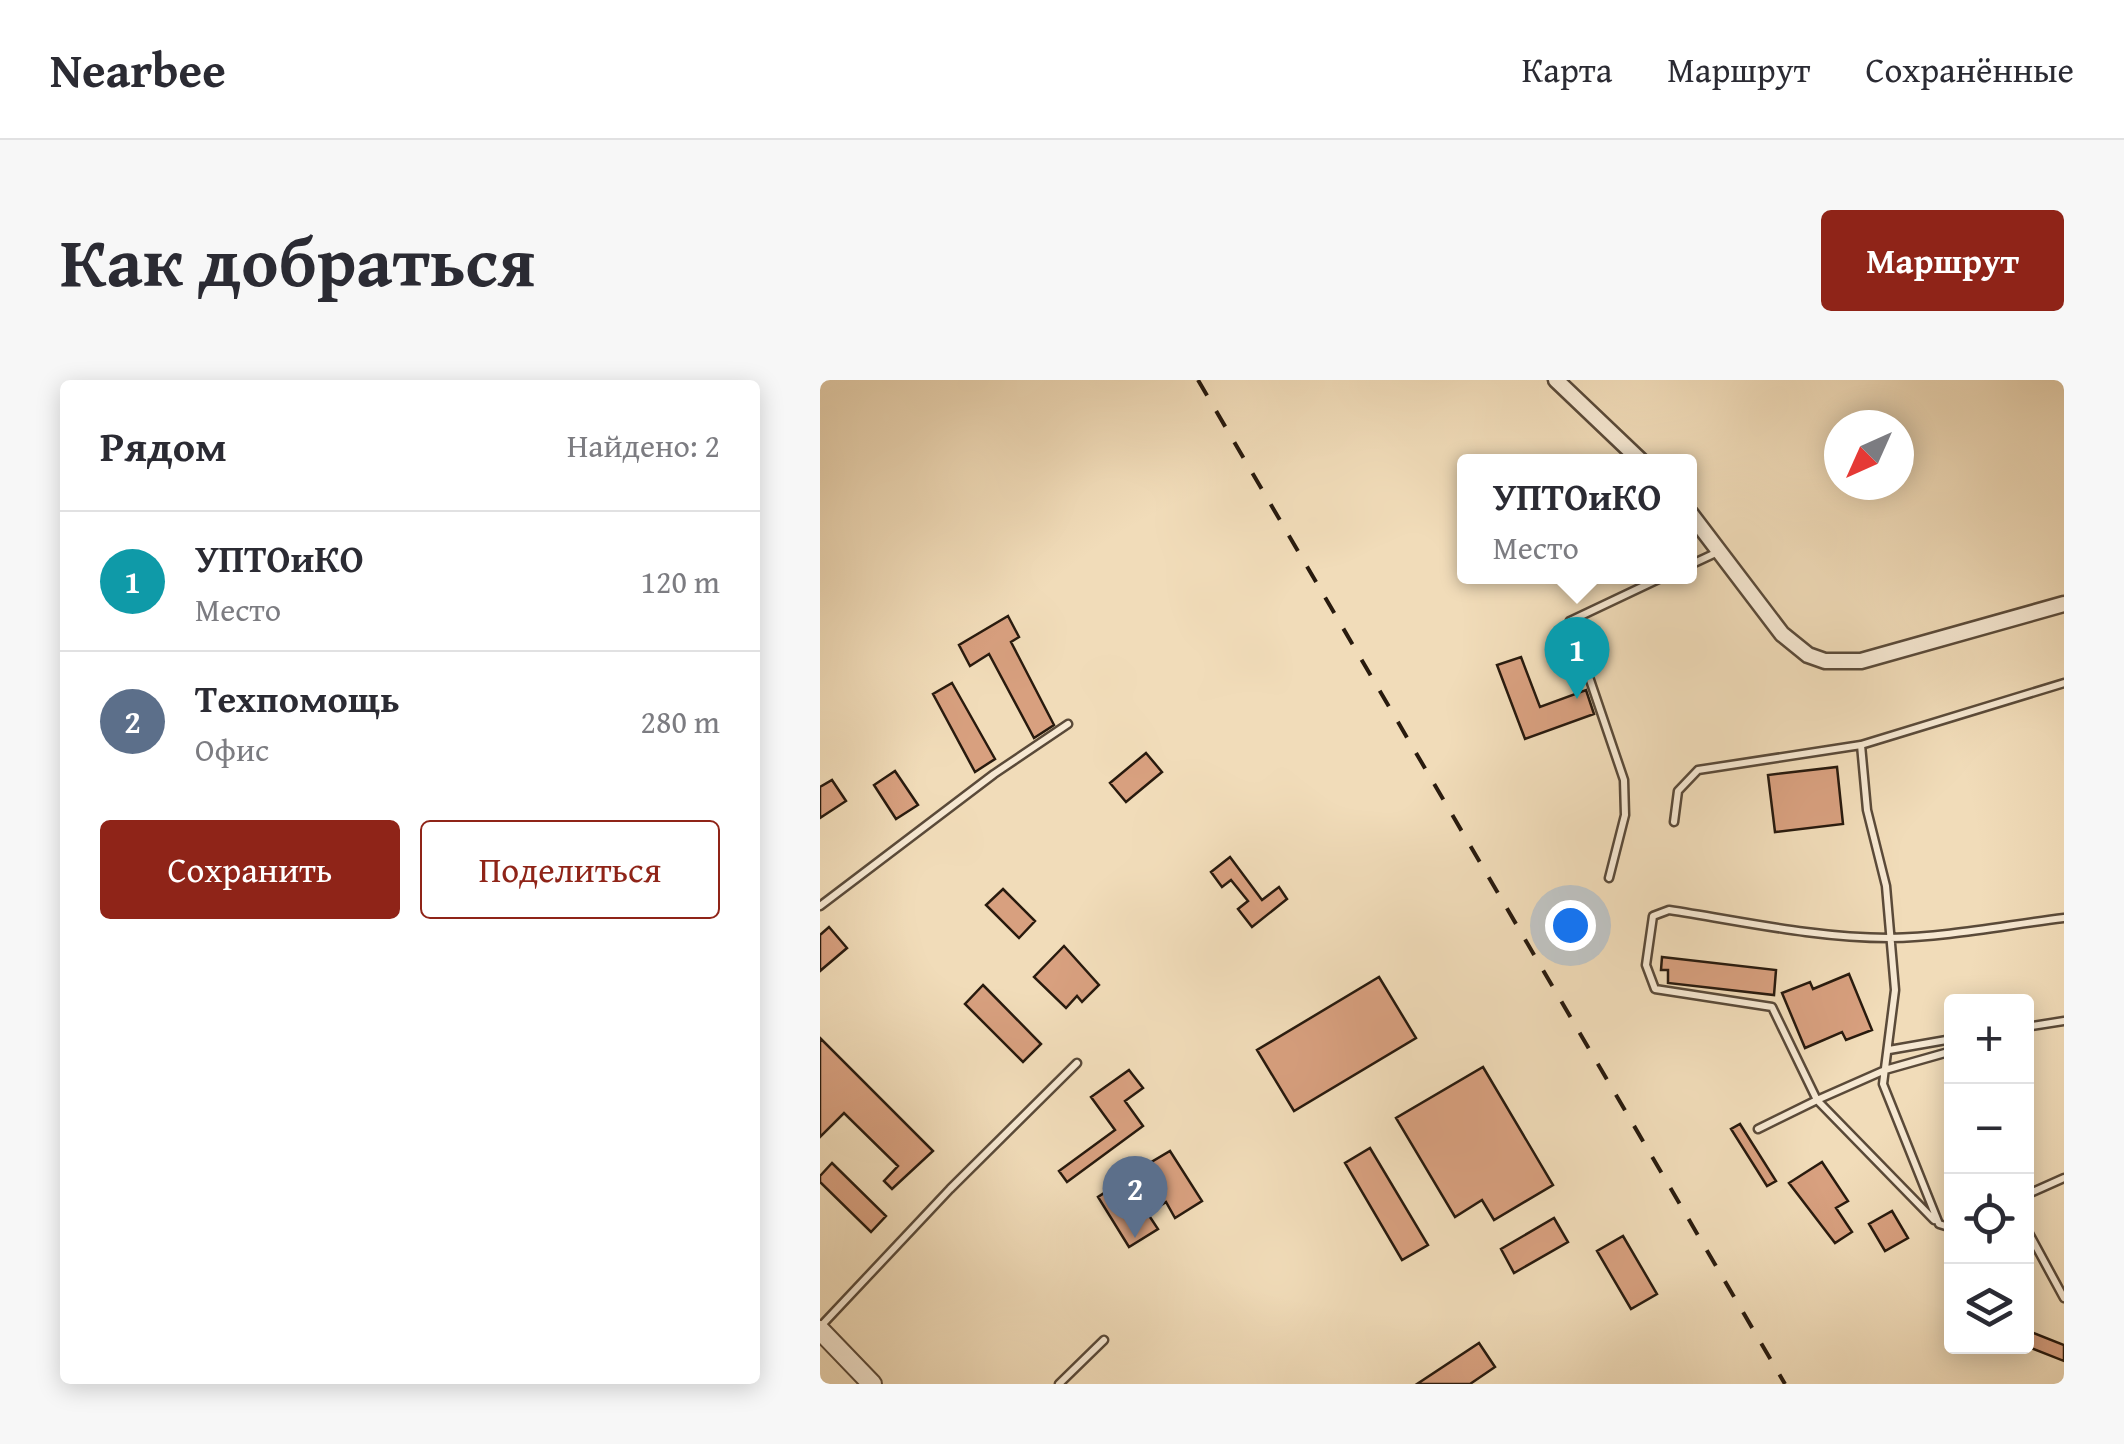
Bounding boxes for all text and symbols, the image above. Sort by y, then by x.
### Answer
text: Nearbee [50,34,226,105]
text: Карта [1522,44,1612,95]
text: Маршрут [1667,44,1810,95]
text: Сохранённые [1865,44,2074,95]
text: Как добраться [60,209,535,312]
button: Маршрут [1821,210,2064,311]
north arrow [1824,410,1914,500]
text: Рядом [100,415,227,476]
text: Найдено: 2 [567,422,720,469]
popup [1457,454,1697,584]
text: УПТОиКО [1493,468,1661,524]
text: Место [1493,524,1579,571]
text: УПТОиКО [195,530,364,586]
text: 1 [124,558,141,605]
text: 120 m [641,558,720,605]
text: Место [195,586,281,633]
pin: 1 [1544,616,1610,699]
text: Техпомощь [195,670,400,726]
text: 2 [124,698,141,745]
text: 280 m [641,698,720,745]
text: Офис [195,726,269,773]
button: Сохранить [100,820,400,919]
button: Поделиться [420,820,720,919]
your location [1545,900,1596,951]
map controls [1944,994,2034,1354]
button: + [1944,994,2034,1084]
button: − [1944,1084,2034,1174]
pin: 2 [1102,1156,1168,1238]
button: locate [1944,1174,2034,1264]
button: layers [1944,1264,2034,1354]

